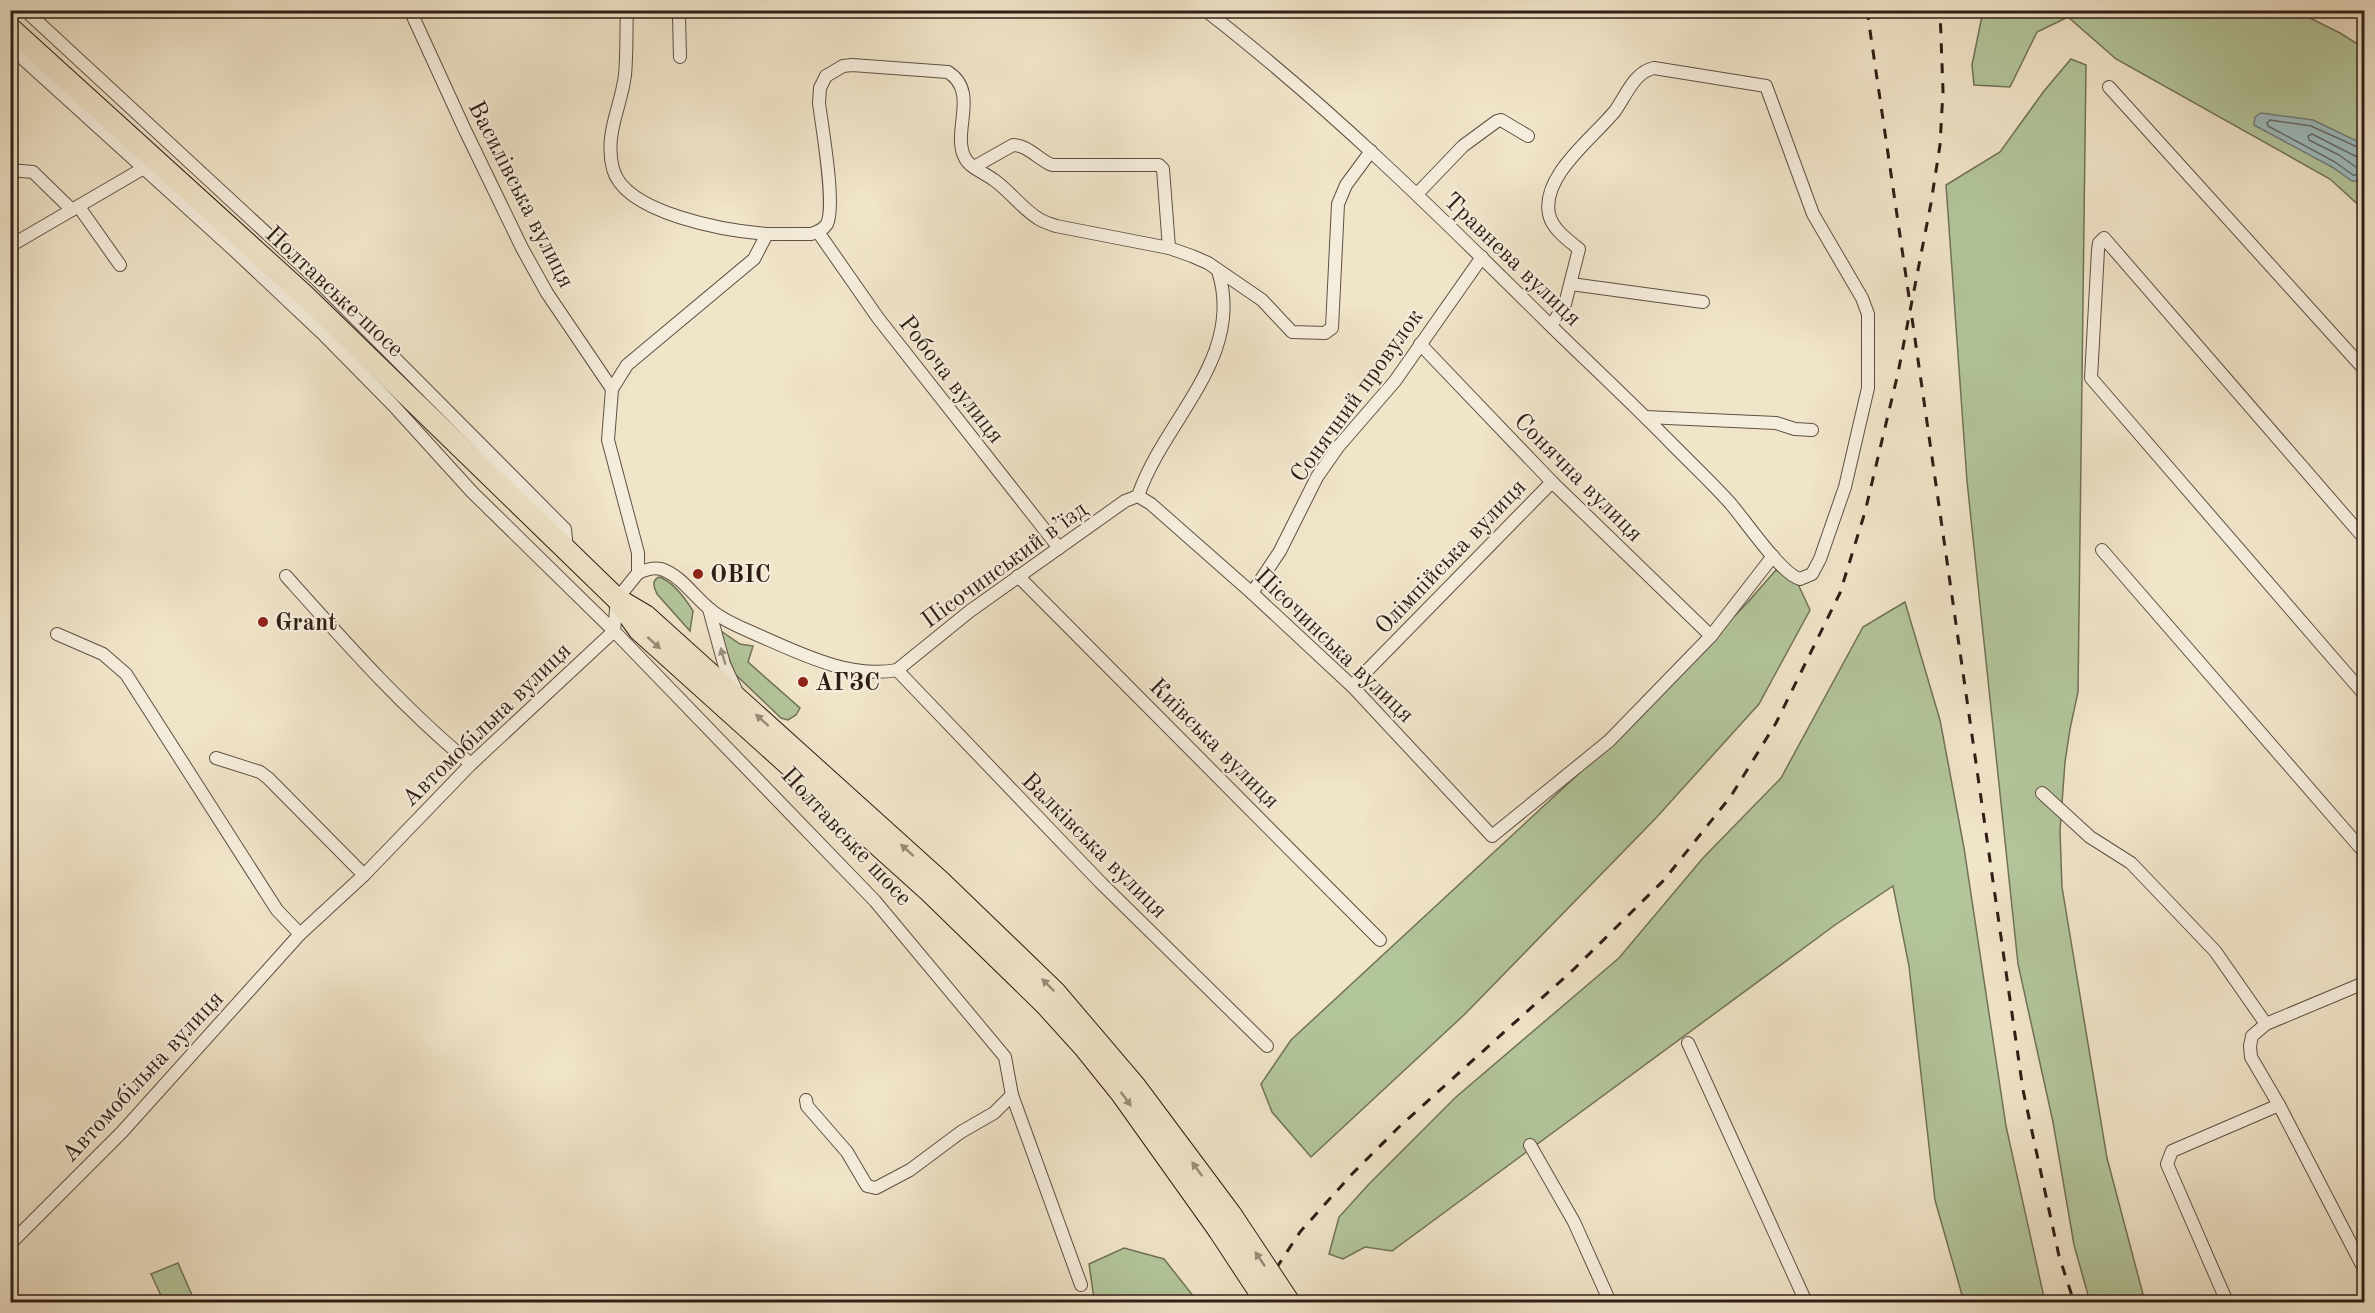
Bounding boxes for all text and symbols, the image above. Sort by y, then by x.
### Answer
street label: Василівська вулиця [463,97,578,292]
street label: Травнева вулиця [1438,189,1585,332]
street label: Полтавське шосе [260,222,407,362]
street label: Сонячний провулок [1287,305,1428,487]
street label: Робоча вулиця [893,312,1008,449]
street label: Сонячна вулиця [1509,410,1646,547]
street label: Олімпійська вулиця [1371,475,1531,640]
street label: Пісочинський в’їзд [918,498,1093,634]
place label: ОВІС [710,564,771,588]
street label: Пісочинська вулиця [1250,565,1418,728]
marker: ОВІС [691,567,705,581]
place label: Grant [275,612,337,636]
marker: Grant [256,615,270,629]
one-way arrow [646,636,661,649]
street label: Автомобільна вулиця [398,639,576,812]
one-way arrow [717,647,727,665]
place label: АГЗС [815,672,880,696]
marker: АГЗС [796,675,810,689]
street label: Київська вулиця [1144,675,1283,814]
one-way arrow [755,714,770,727]
street label: Полтавське шосе [776,764,916,911]
street label: Валківська вулиця [1016,769,1171,924]
one-way arrow [899,843,914,857]
one-way arrow [1041,978,1055,992]
street label: Автомобільна вулиця [58,987,229,1168]
one-way arrow [1119,1092,1131,1107]
one-way arrow [1191,1161,1203,1177]
one-way arrow [1255,1251,1266,1267]

